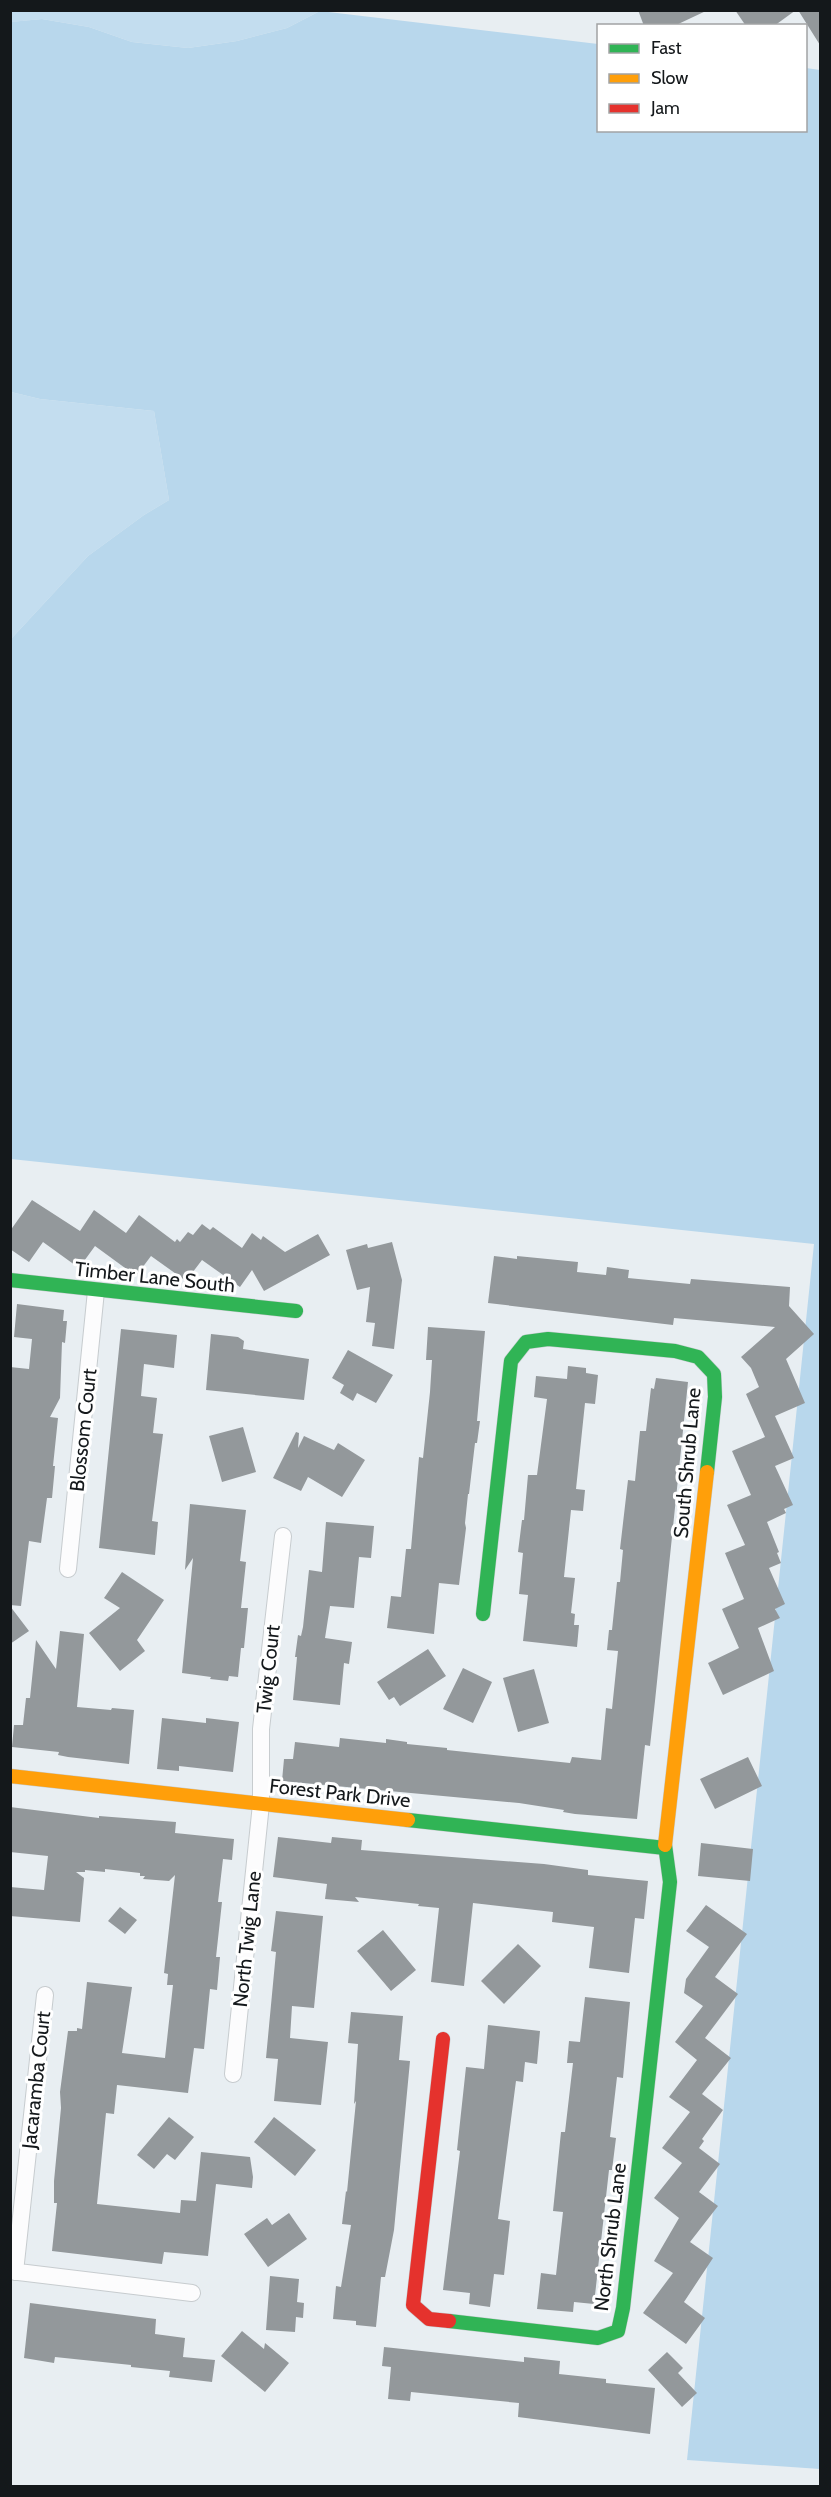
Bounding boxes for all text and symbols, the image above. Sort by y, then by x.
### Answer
legend [597,24,807,132]
text: Fast [651,37,682,59]
text: Slow [651,67,688,89]
text: Jam [650,97,680,119]
street label: Timber Lane South [74,1257,236,1297]
street label: Blossom Court [65,1367,101,1493]
street label: South Shrub Lane [668,1387,706,1539]
street label: Twig Court [251,1623,285,1714]
street label: Forest Park Drive [268,1774,412,1812]
street label: North Twig Lane [228,1870,266,2008]
street label: Jacaramba Court [17,2010,55,2151]
street label: North Shrub Lane [589,2162,631,2312]

